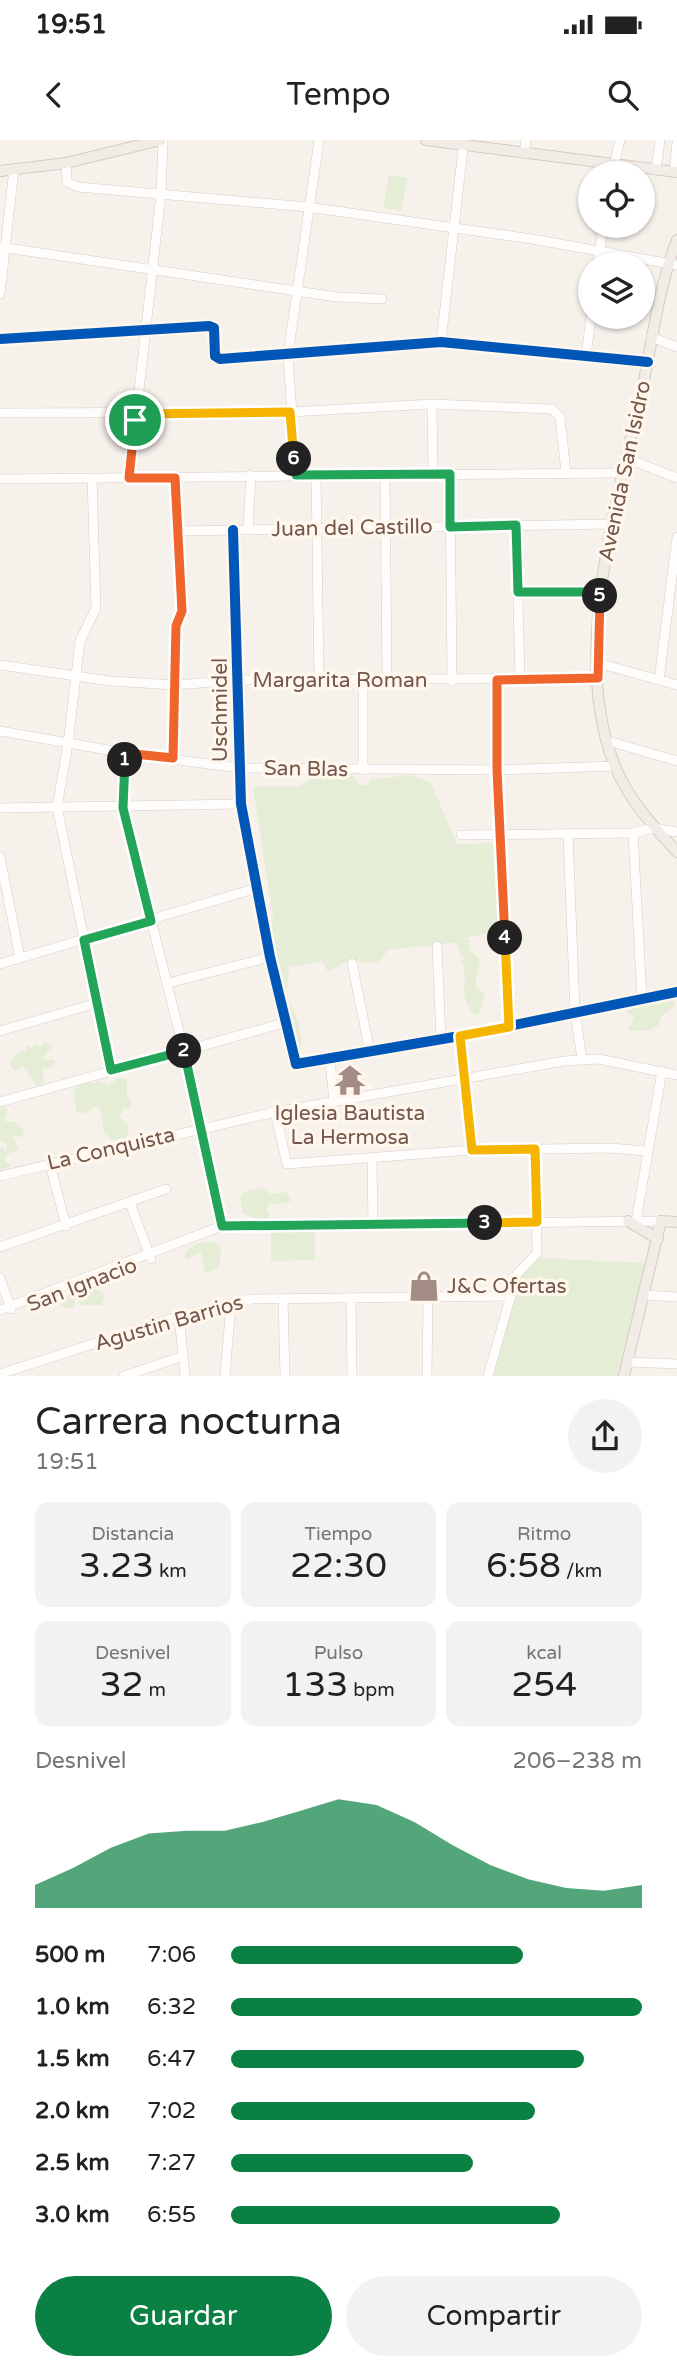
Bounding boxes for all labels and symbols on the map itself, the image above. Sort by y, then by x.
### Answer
street label: Avenida San Isidro [594,378,656,564]
pin [105,390,165,450]
pin: 6 [276,442,312,476]
street label: Juan del Castillo [271,514,433,542]
pin: 5 [582,578,618,614]
street label: Uschmidel [208,658,233,762]
street label: Margarita Roman [252,668,428,693]
pin: 1 [108,742,142,778]
street label: San Blas [264,756,348,782]
pin: 4 [488,920,522,956]
pin: 2 [166,1034,202,1068]
temple icon: Iglesia Bautista La Hermosa [333,1063,367,1097]
place label: Iglesia Bautista La Hermosa [275,1101,425,1150]
street label: La Conquista [45,1122,177,1176]
pin: 3 [468,1206,503,1240]
street label: San Ignacio [24,1253,140,1317]
shop icon: J&C Ofertas [407,1269,441,1303]
place label: J&C Ofertas [447,1274,567,1299]
street label: Agustin Barrios [92,1290,246,1356]

